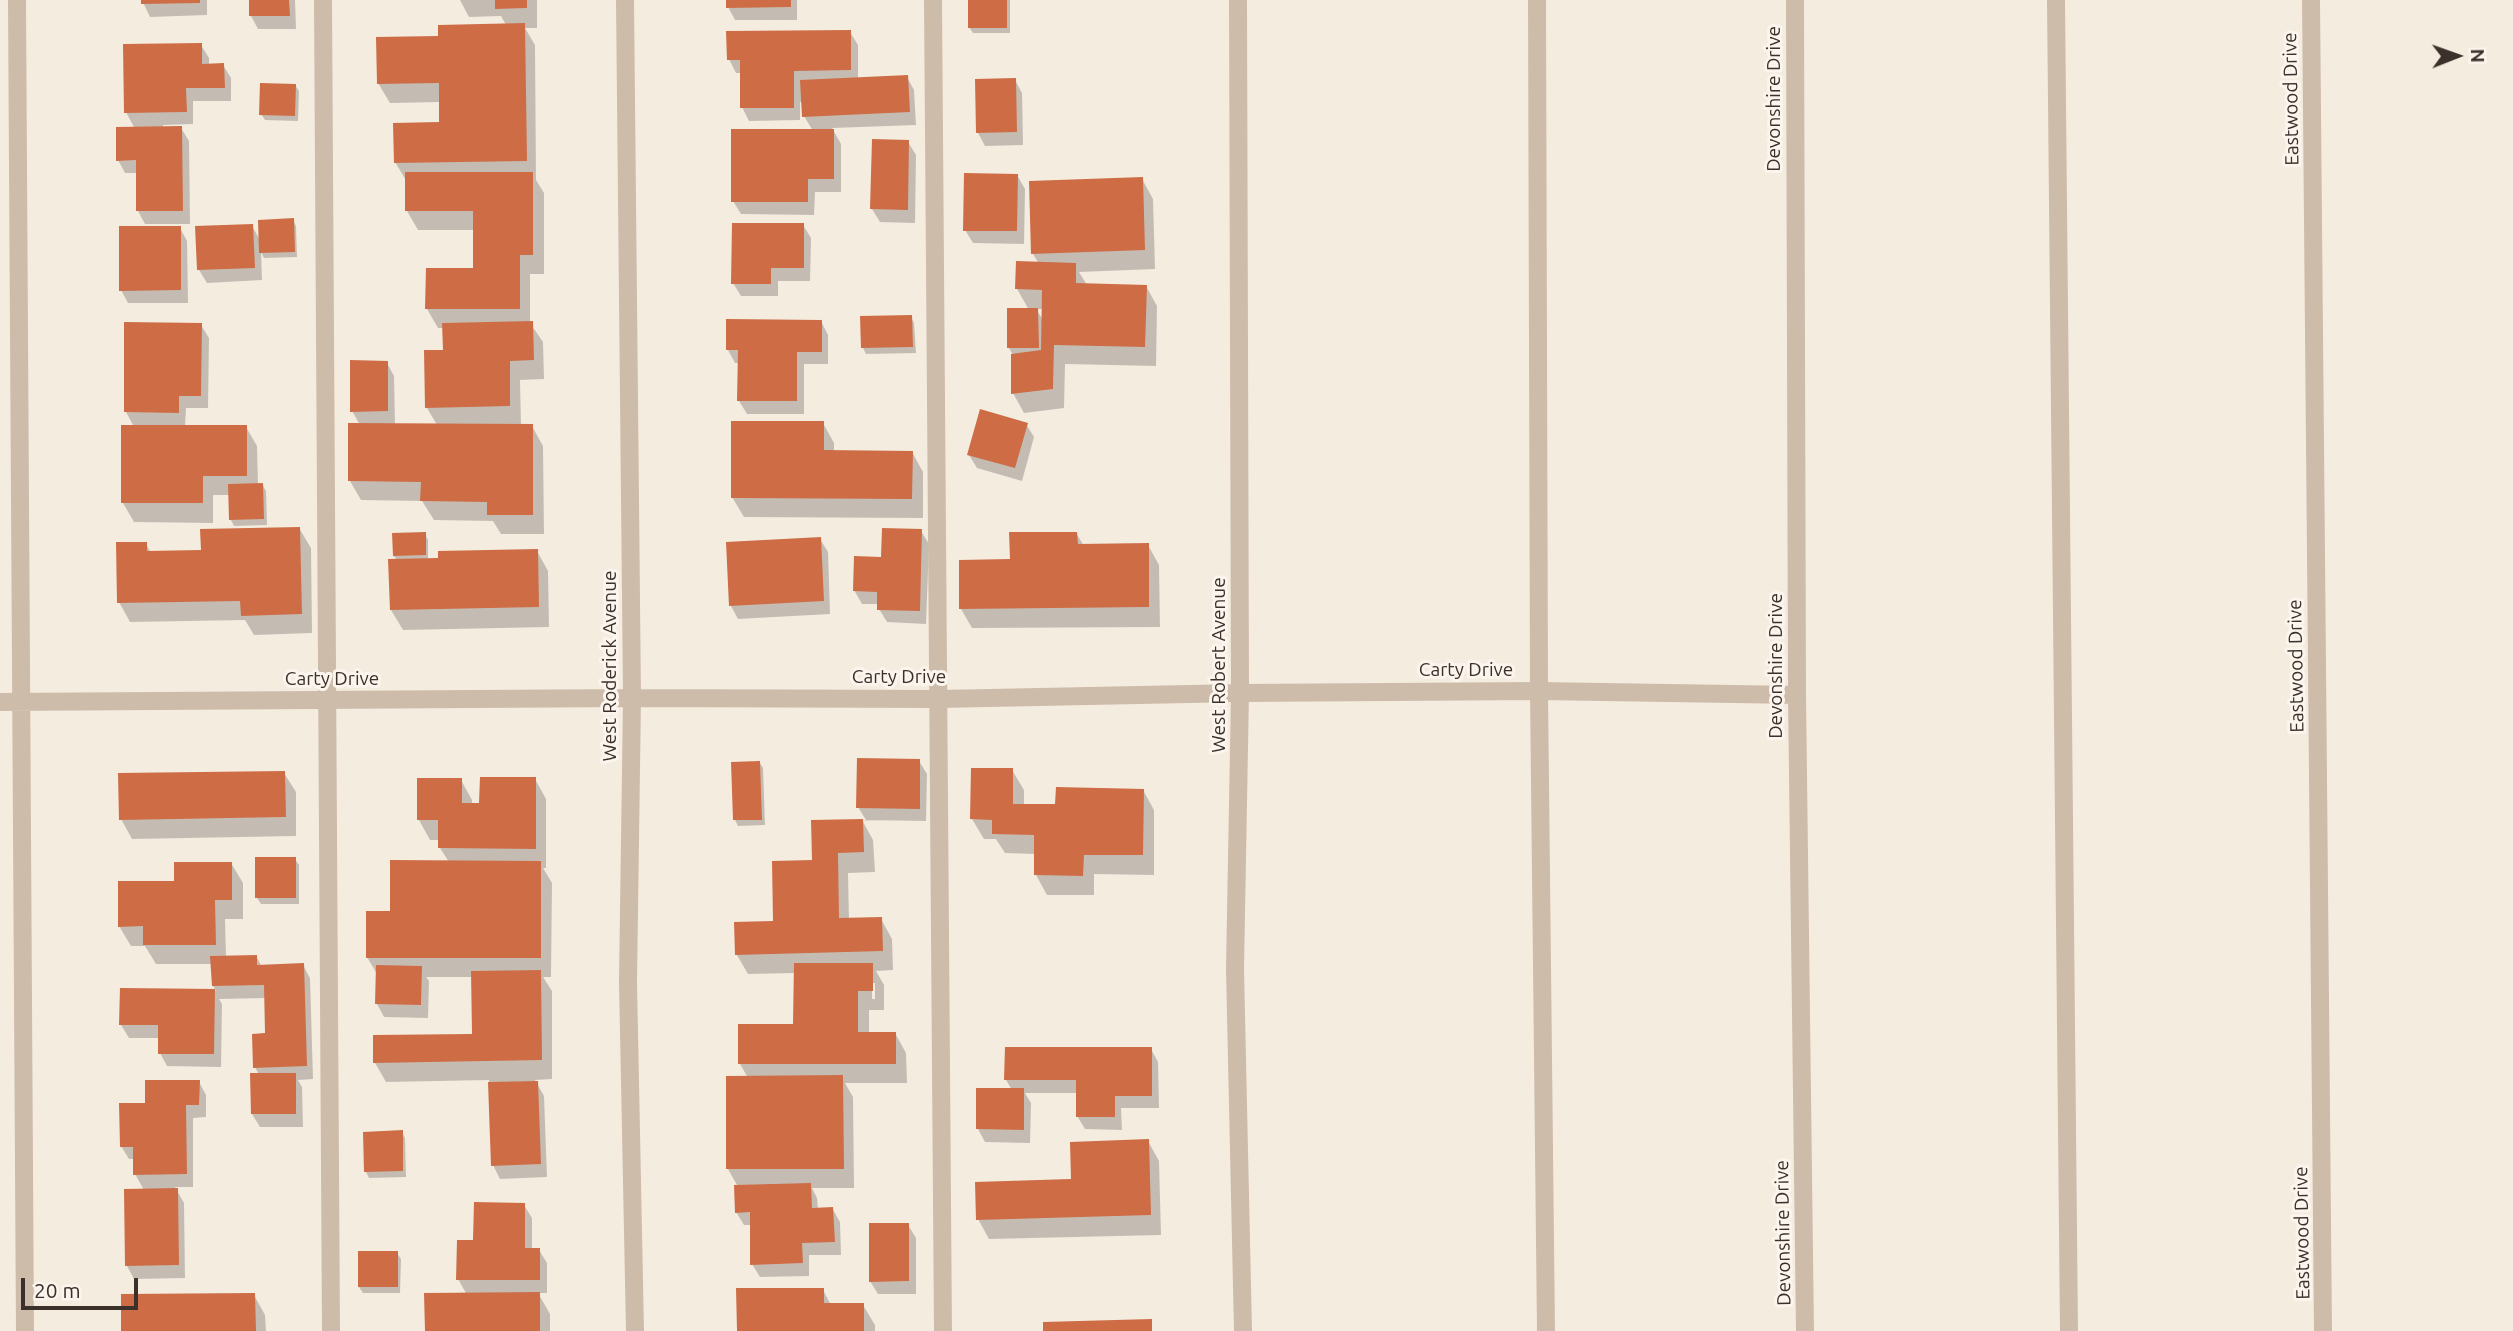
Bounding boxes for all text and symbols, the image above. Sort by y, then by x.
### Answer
north arrow [2422,21,2492,91]
street label: Devonshire Drive [1763,26,1785,172]
street label: Eastwood Drive [2278,32,2304,166]
text: N [2467,48,2489,63]
street label: West Roderick Avenue [599,571,621,761]
street label: West Robert Avenue [1208,577,1230,753]
street label: Devonshire Drive [1765,593,1787,739]
street label: Eastwood Drive [2283,599,2309,733]
street label: Carty Drive [1419,659,1513,681]
street label: Carty Drive [852,666,946,688]
street label: Carty Drive [285,668,379,690]
street label: Devonshire Drive [1770,1160,1796,1306]
street label: Eastwood Drive [2289,1166,2315,1300]
scale bar [24,1264,142,1308]
text: 20 m [34,1278,81,1302]

